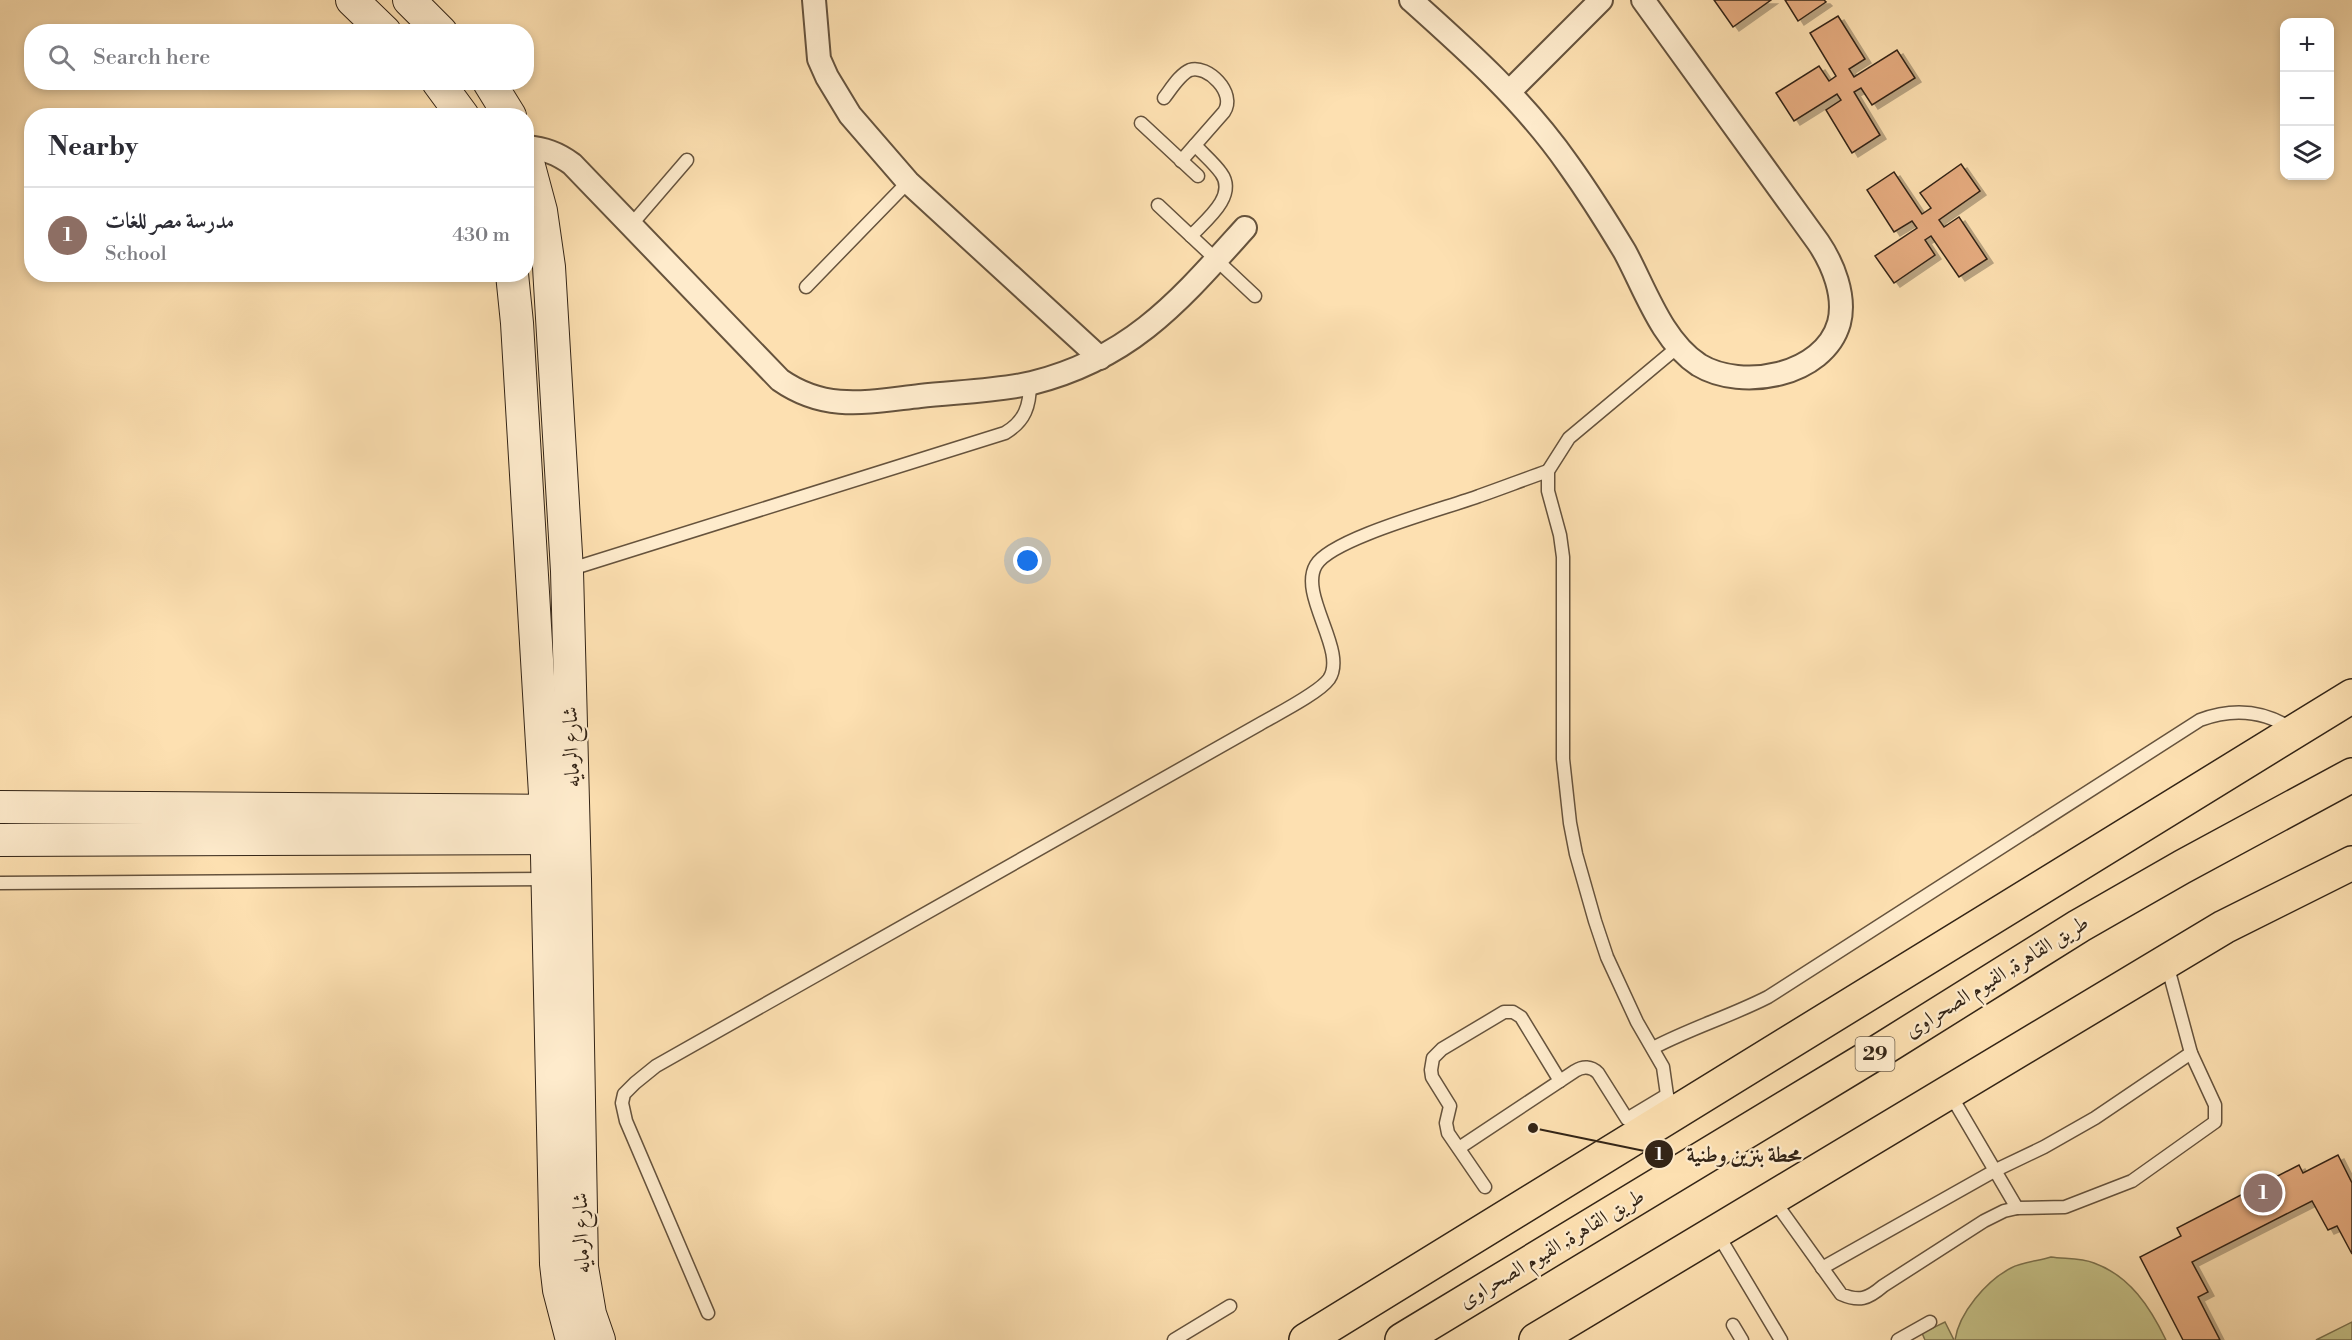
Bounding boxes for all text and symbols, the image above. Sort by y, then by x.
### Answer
map controls [2280,18,2334,180]
button: + [2280,18,2334,72]
search box [24,24,534,90]
icon: search [45,41,78,74]
text: Search here [93,44,210,71]
button: − [2280,72,2334,126]
button: layers [2280,126,2334,180]
text: Nearby [48,131,138,163]
text: مدرسة مصر للغات [105,208,234,235]
text: 1 [63,223,72,248]
text: 430 m [452,223,510,248]
text: School [105,242,167,267]
your location [1013,546,1042,575]
street label: شارع الرمايه [558,706,590,788]
street label: طريق القاهرة, الفيوم الصحراوى [1900,910,2096,1048]
road number: 29 [1856,1037,1894,1071]
callout: محطة بنزين وطنية [1644,1134,1813,1174]
text: محطة بنزين وطنية [1687,1142,1802,1169]
text: 1 [1655,1143,1664,1166]
pin: 1 [2244,1170,2282,1216]
street label: طريق القاهرة, الفيوم الصحراوى [1454,1183,1652,1318]
street label: شارع الرمايه [568,1192,600,1274]

